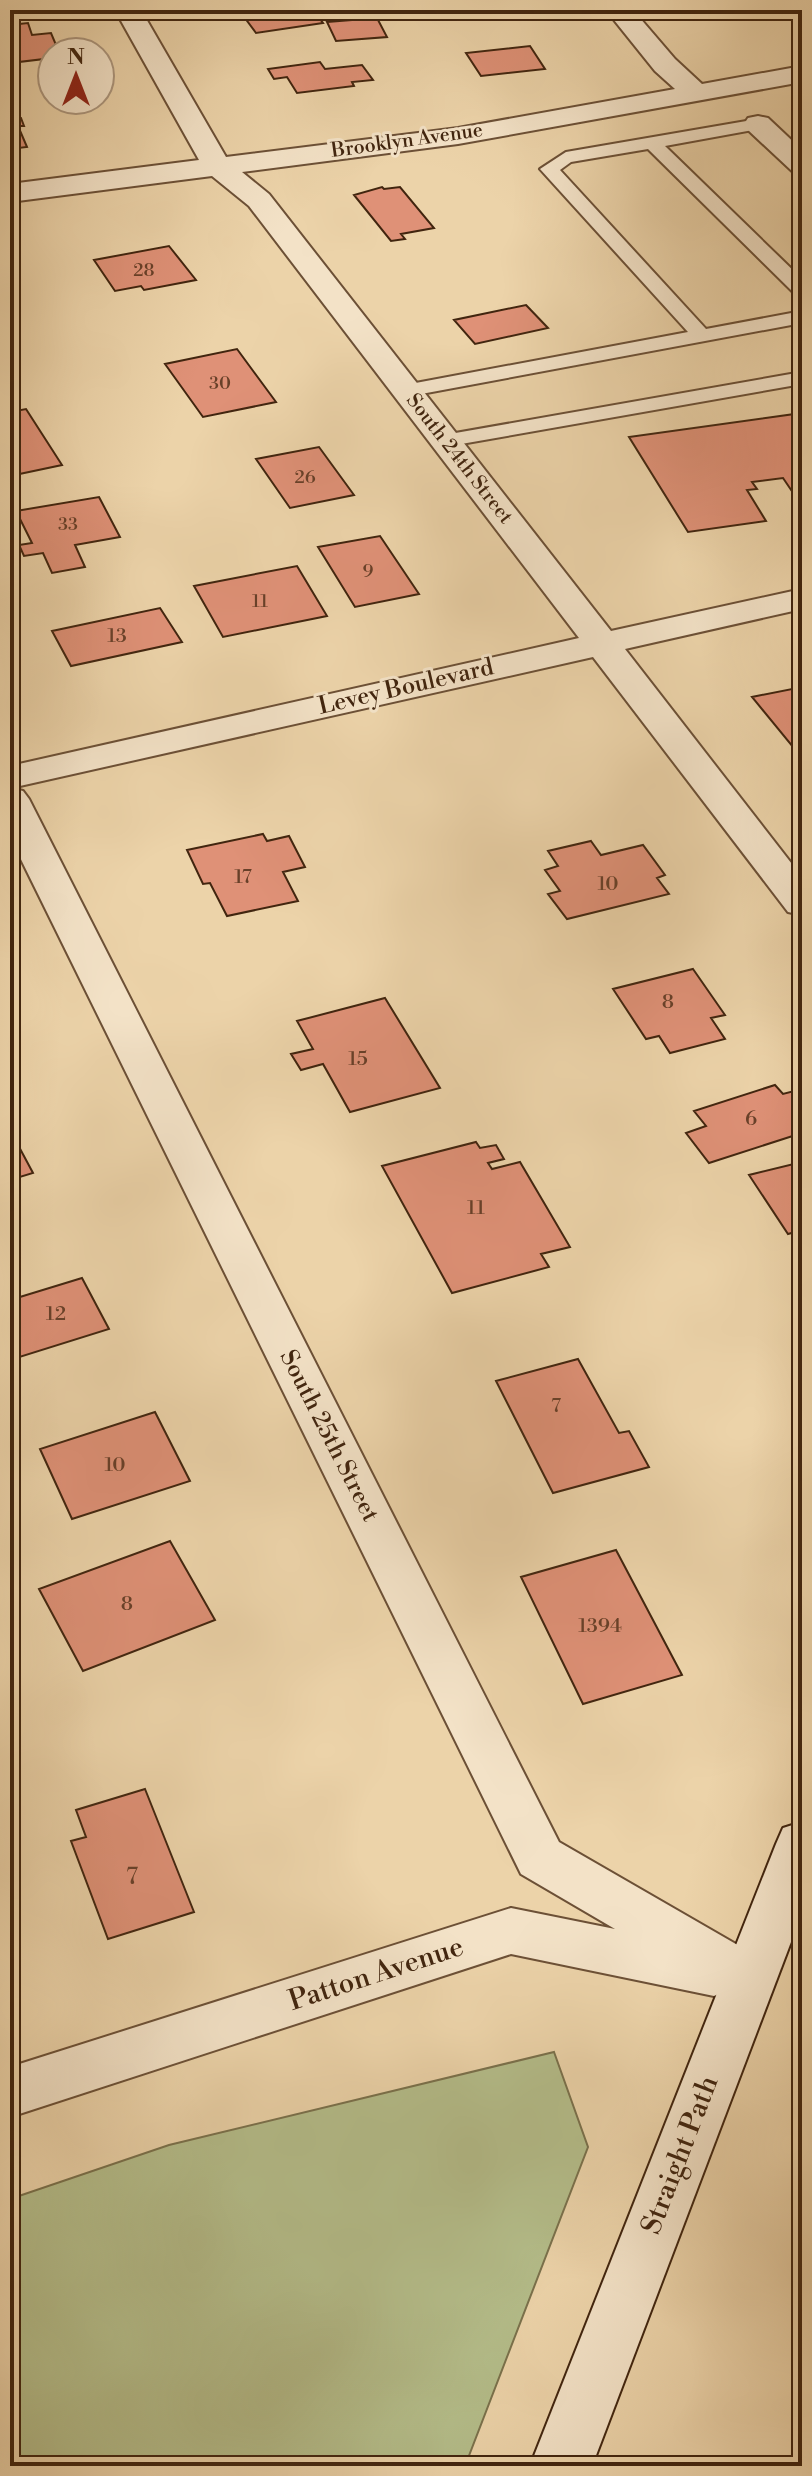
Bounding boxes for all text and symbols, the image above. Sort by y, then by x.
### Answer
north arrow [36,36,116,116]
text: N [67,44,85,71]
street label: Brooklyn Avenue [328,118,485,164]
house number: 28 [133,259,155,282]
house number: 30 [209,372,231,395]
street label: South 24th Street [400,389,518,529]
house number: 26 [294,466,316,489]
house number: 33 [58,513,78,536]
house number: 9 [363,560,374,583]
house number: 11 [252,590,268,613]
house number: 13 [107,624,127,649]
street label: Levey Boulevard [315,652,497,722]
house number: 17 [234,865,252,890]
house number: 10 [597,872,619,897]
house number: 8 [662,990,674,1015]
house number: 15 [348,1047,368,1072]
house number: 6 [745,1107,757,1132]
house number: 11 [467,1196,485,1221]
house number: 12 [46,1302,66,1327]
street label: South 25th Street [273,1345,386,1527]
house number: 7 [551,1394,561,1419]
house number: 10 [104,1453,126,1478]
house number: 8 [121,1592,133,1617]
house number: 1394 [578,1614,622,1639]
house number: 7 [126,1862,138,1892]
street label: Patton Avenue [284,1929,468,2019]
street label: Straight Path [634,2070,726,2239]

